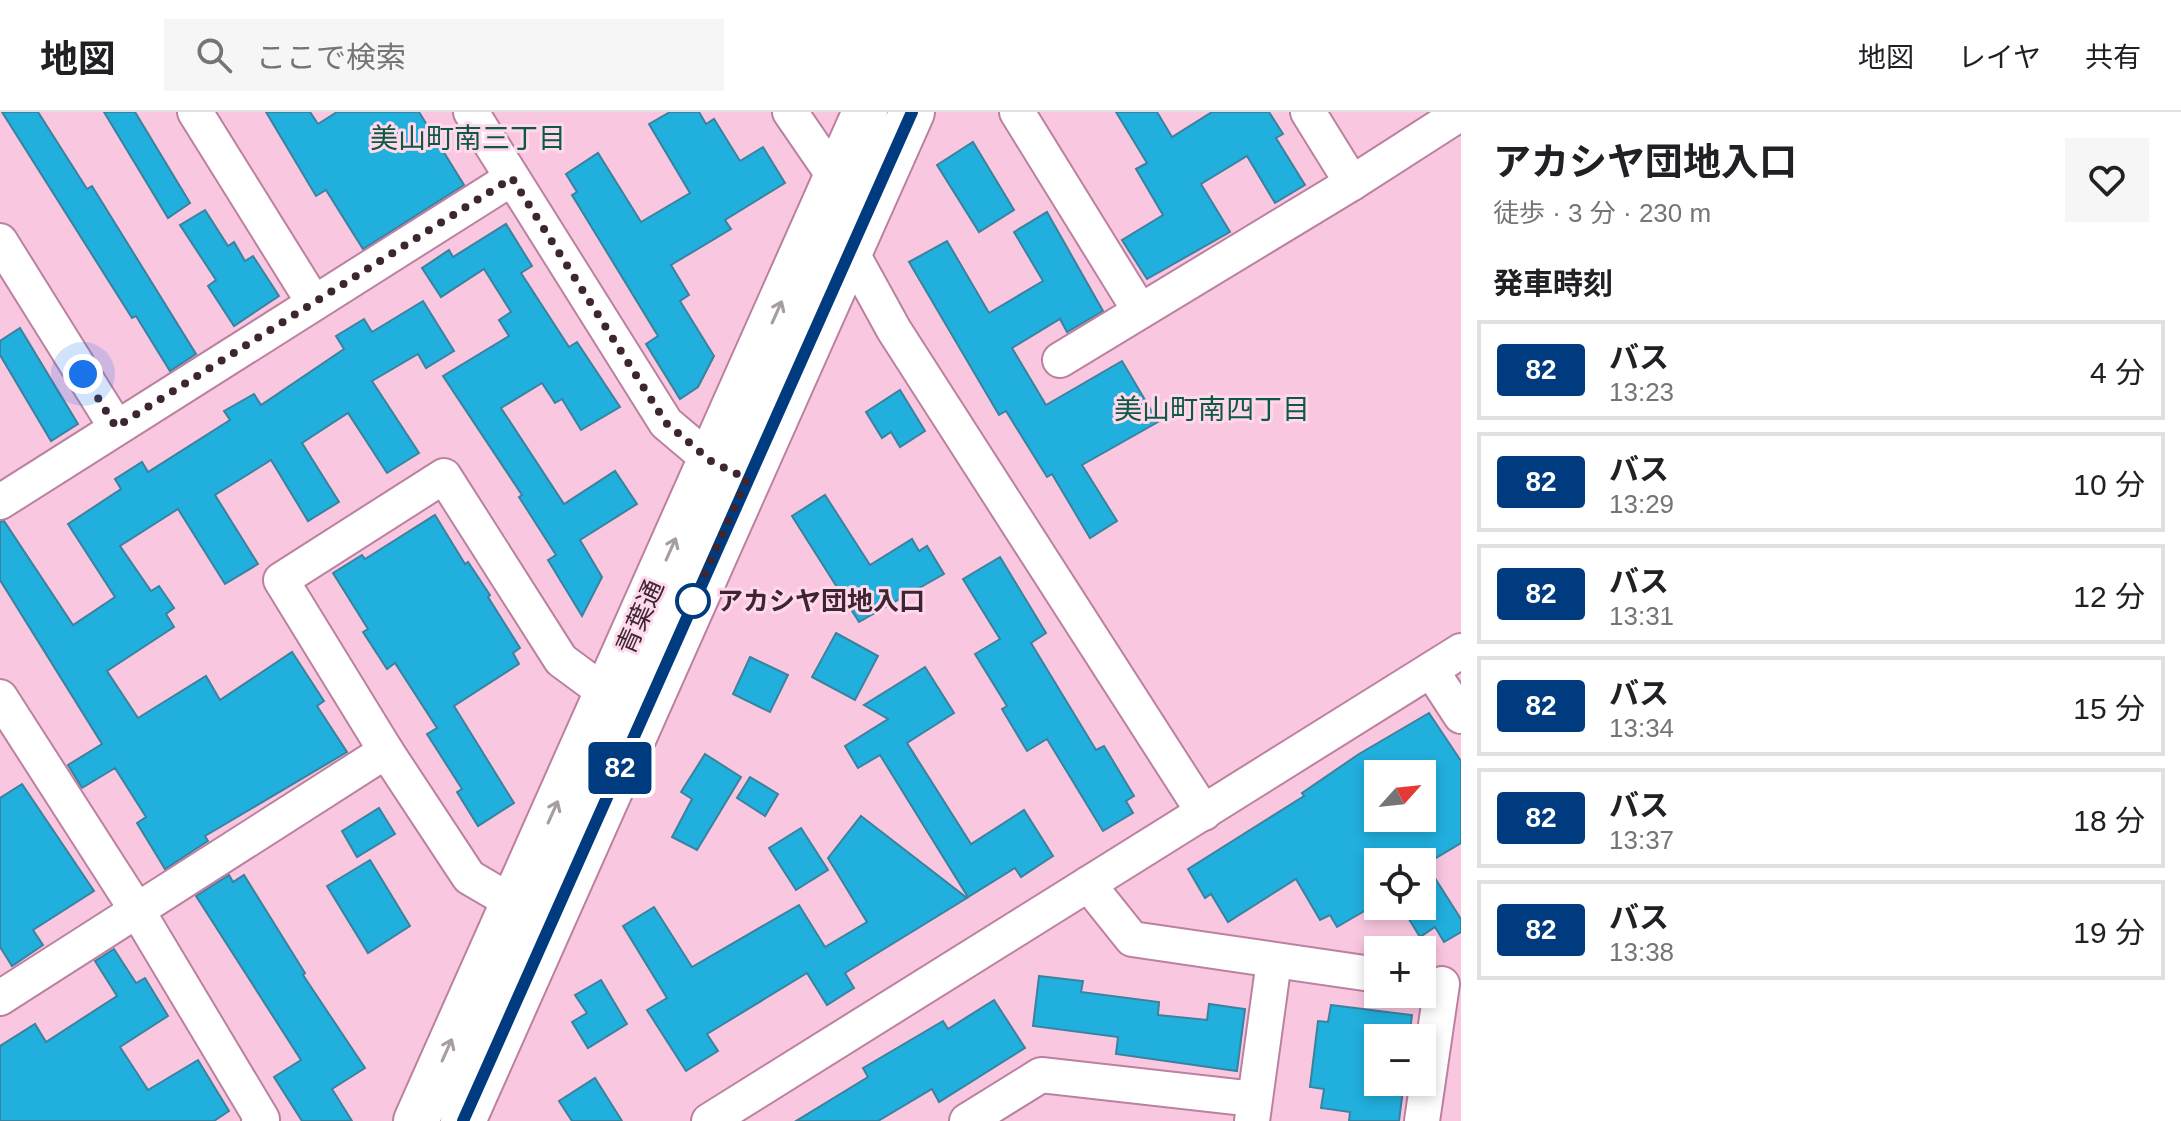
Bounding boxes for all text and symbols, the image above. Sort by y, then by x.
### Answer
search box [164,19,724,91]
icon: search [192,33,236,77]
text: 地図 [40,38,116,80]
text: ここで検索 [256,41,406,74]
text: 地図 [1858,42,1914,73]
text: レイヤ [1958,42,2041,73]
text: 共有 [2085,42,2141,73]
district label: 美山町南三丁目 [370,123,566,154]
button: heart [2065,138,2149,222]
text: アカシヤ団地入口 [1493,141,1797,183]
text: 徒歩 · 3 分 · 230 m [1493,198,1711,228]
text: 発車時刻 [1493,267,1613,300]
one-way arrow [770,300,785,325]
text: バス [1609,341,1669,374]
your location [63,354,103,394]
text: 82 [1525,354,1557,385]
text: 4 分 [2090,356,2145,389]
text: 13:23 [1609,377,1674,407]
district label: 美山町南四丁目 [1114,394,1310,425]
text: バス [1609,453,1669,486]
text: 82 [1525,466,1557,497]
text: 10 分 [2073,468,2145,501]
text: 13:29 [1609,489,1674,519]
one-way arrow [664,538,679,562]
text: バス [1609,565,1669,598]
street label: 青葉通 [610,575,670,659]
text: 82 [1525,578,1557,609]
text: 12 分 [2073,580,2145,613]
marker: アカシヤ団地入口 [676,584,710,618]
place label: アカシヤ団地入口 [717,586,925,616]
text: 13:31 [1609,601,1674,631]
text: バス [1609,677,1669,710]
text: 82 [1525,690,1557,721]
text: 15 分 [2073,692,2145,725]
text: 13:34 [1609,713,1674,743]
line badge: 82 [584,742,656,794]
text: 82 [604,752,636,783]
north arrow [1364,760,1436,832]
map controls [1364,760,1436,1096]
text: バス [1609,789,1669,822]
one-way arrow [546,800,561,825]
text: 82 [1525,802,1557,833]
text: 18 分 [2073,804,2145,837]
text: 13:37 [1609,825,1674,855]
button: locate [1364,848,1436,920]
text: バス [1609,901,1669,934]
text: 82 [1525,914,1557,945]
text: 19 分 [2073,916,2145,949]
button: + [1364,936,1436,1008]
text: 13:38 [1609,937,1674,967]
button: − [1364,1024,1436,1096]
one-way arrow [440,1038,455,1062]

